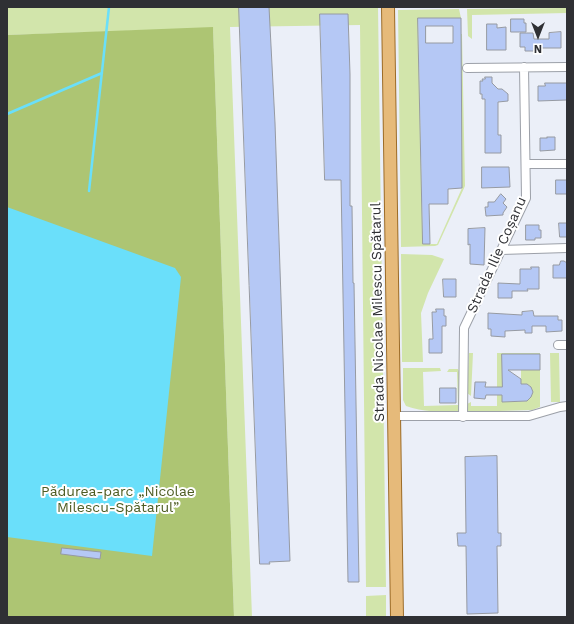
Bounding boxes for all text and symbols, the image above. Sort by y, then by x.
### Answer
north arrow [518,16,558,56]
text: N [534,42,542,55]
street label: Strada Ilie Coșanu [464,194,530,316]
street label: Strada Nicolae Milescu Spătarul [368,202,388,422]
park label: Pădurea-parc „Nicolae Milescu-Spătarul” [41,484,195,516]

